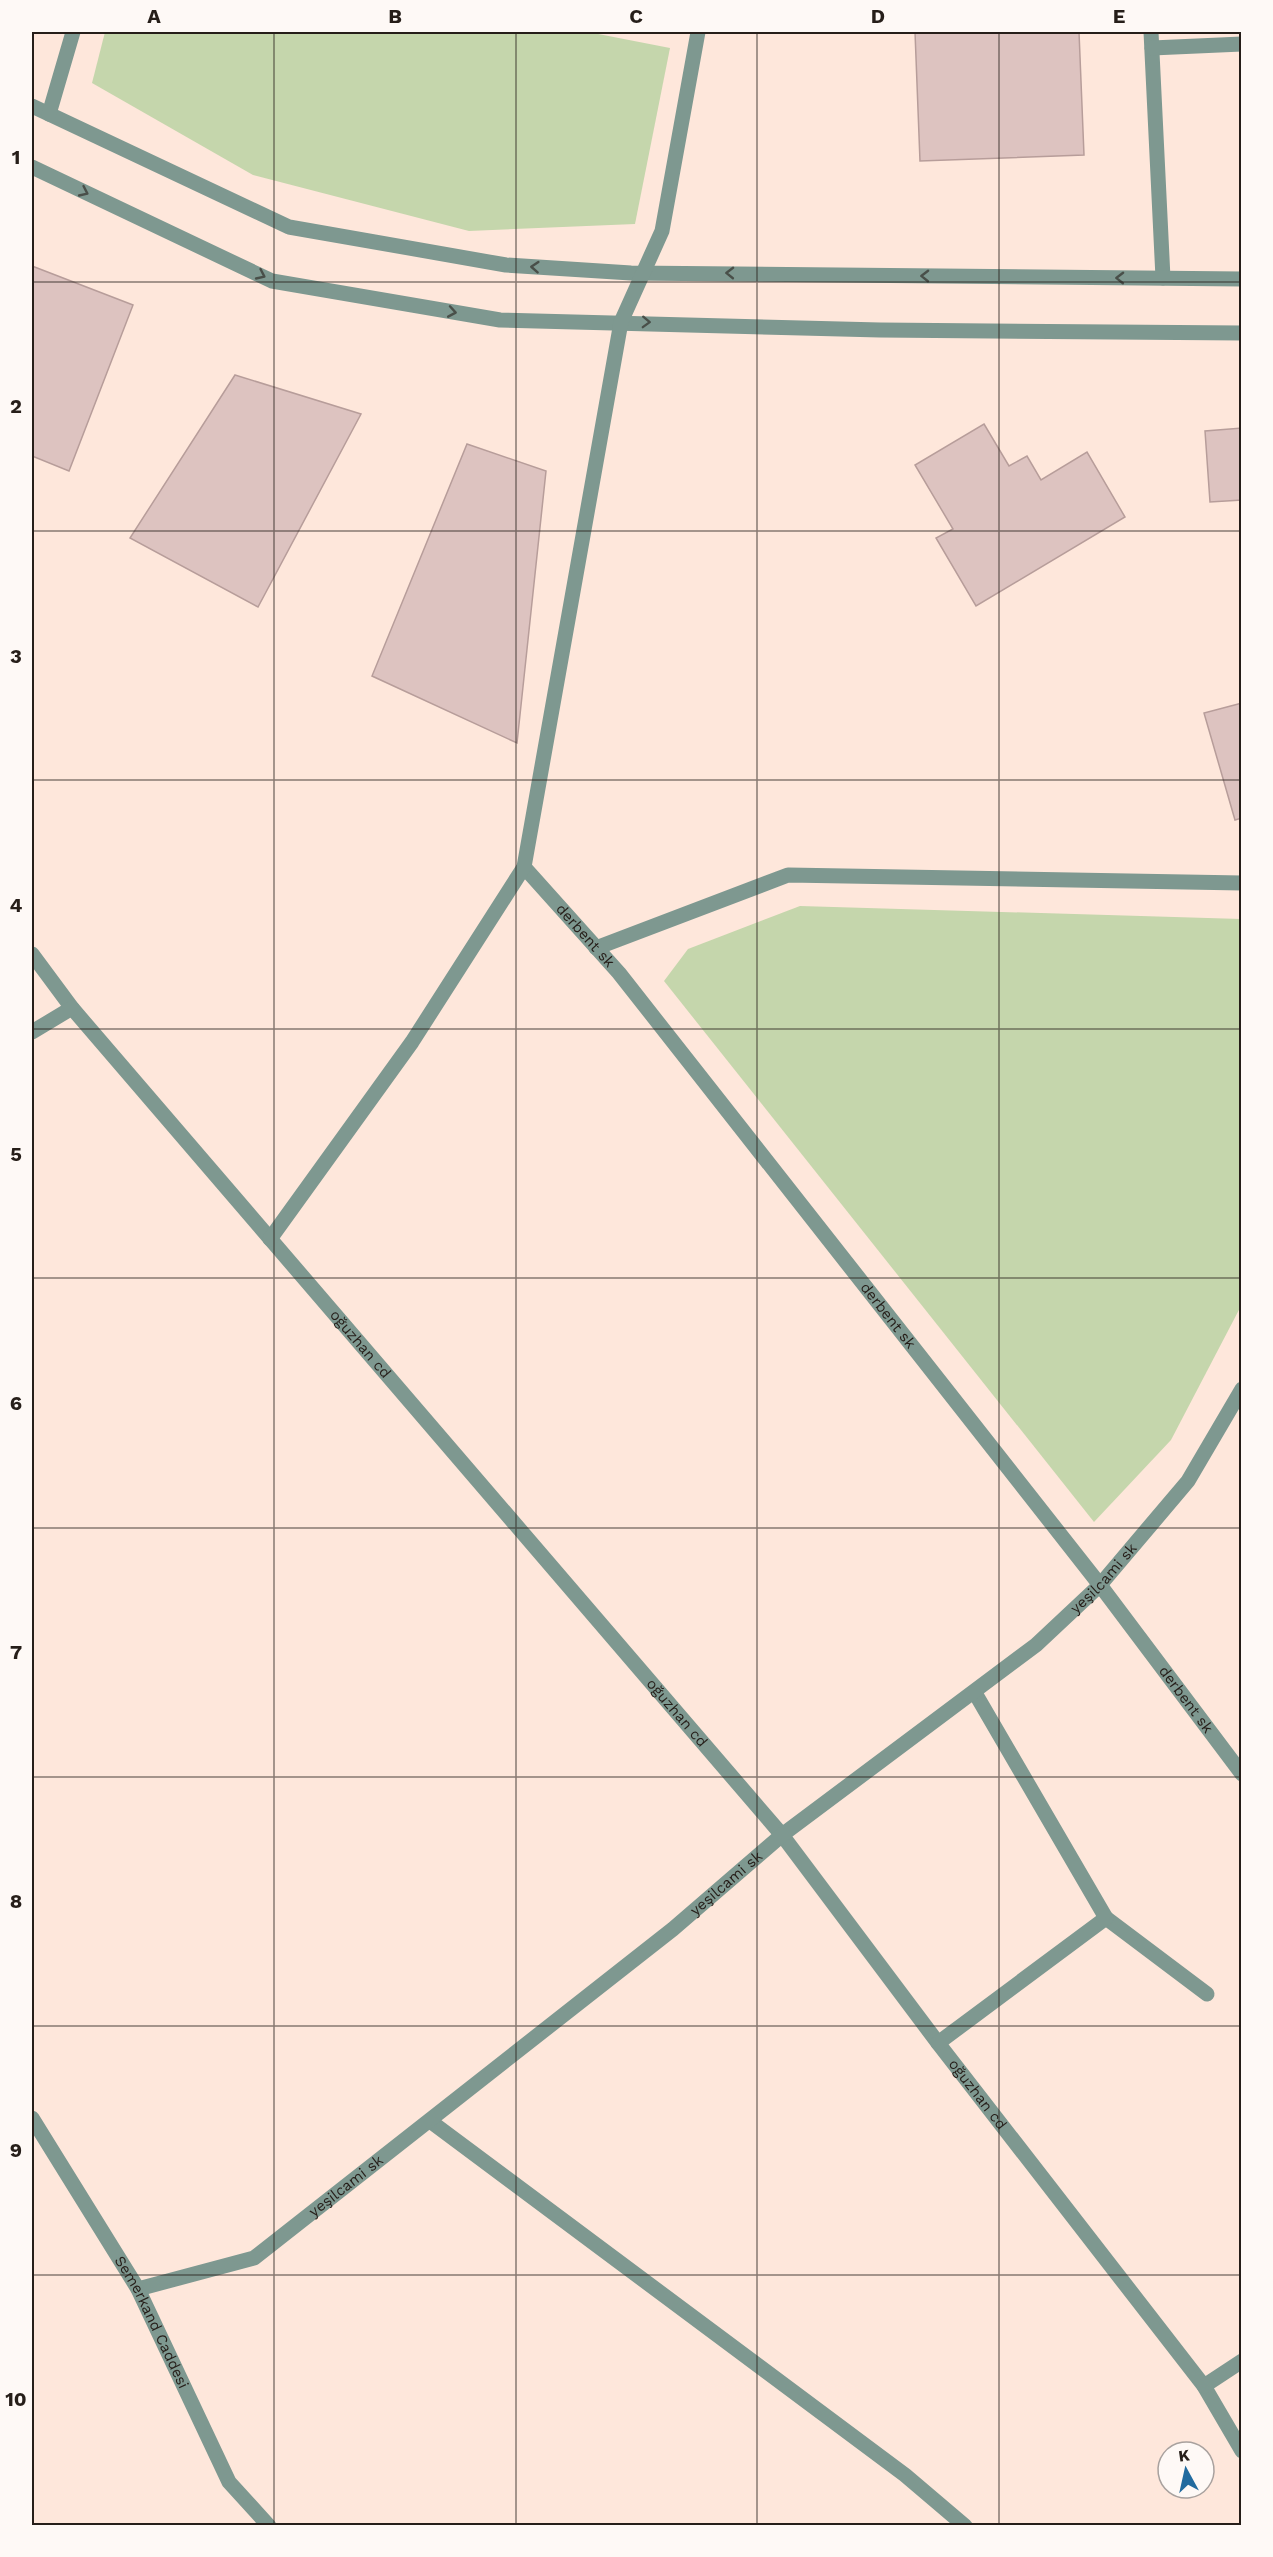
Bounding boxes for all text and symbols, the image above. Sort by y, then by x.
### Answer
text: A [147,4,161,28]
text: B [388,4,402,28]
text: C [629,4,643,28]
text: D [871,4,885,28]
text: E [1113,4,1125,28]
text: 1 [12,145,20,169]
one-way arrow [78,185,89,197]
one-way arrow [531,260,540,273]
one-way arrow [726,267,735,280]
one-way arrow [254,268,265,280]
one-way arrow [921,270,930,282]
one-way arrow [1116,272,1125,284]
one-way arrow [447,305,457,317]
one-way arrow [642,316,651,329]
text: 2 [10,394,22,418]
text: 3 [10,644,22,668]
text: 4 [10,893,23,917]
street label: derbent sk [552,900,619,971]
text: 5 [10,1142,22,1166]
street label: derbent sk [857,1279,920,1353]
street label: oğuzhan cd [326,1306,395,1382]
text: 6 [10,1391,22,1415]
street label: yeşilcami sk [1066,1539,1141,1617]
text: 7 [10,1640,22,1664]
street label: derbent sk [1155,1662,1217,1737]
street label: oğuzhan cd [643,1675,711,1751]
street label: yeşilcami sk [686,1847,766,1919]
text: 8 [10,1889,22,1913]
street label: oğuzhan cd [945,2055,1011,2133]
text: 9 [10,2138,22,2162]
street label: yeşilcami sk [305,2151,387,2221]
street label: Semerkand Caddesi [111,2253,193,2391]
text: 10 [5,2387,27,2411]
north arrow [1156,2440,1216,2500]
text: K [1177,2445,1191,2466]

